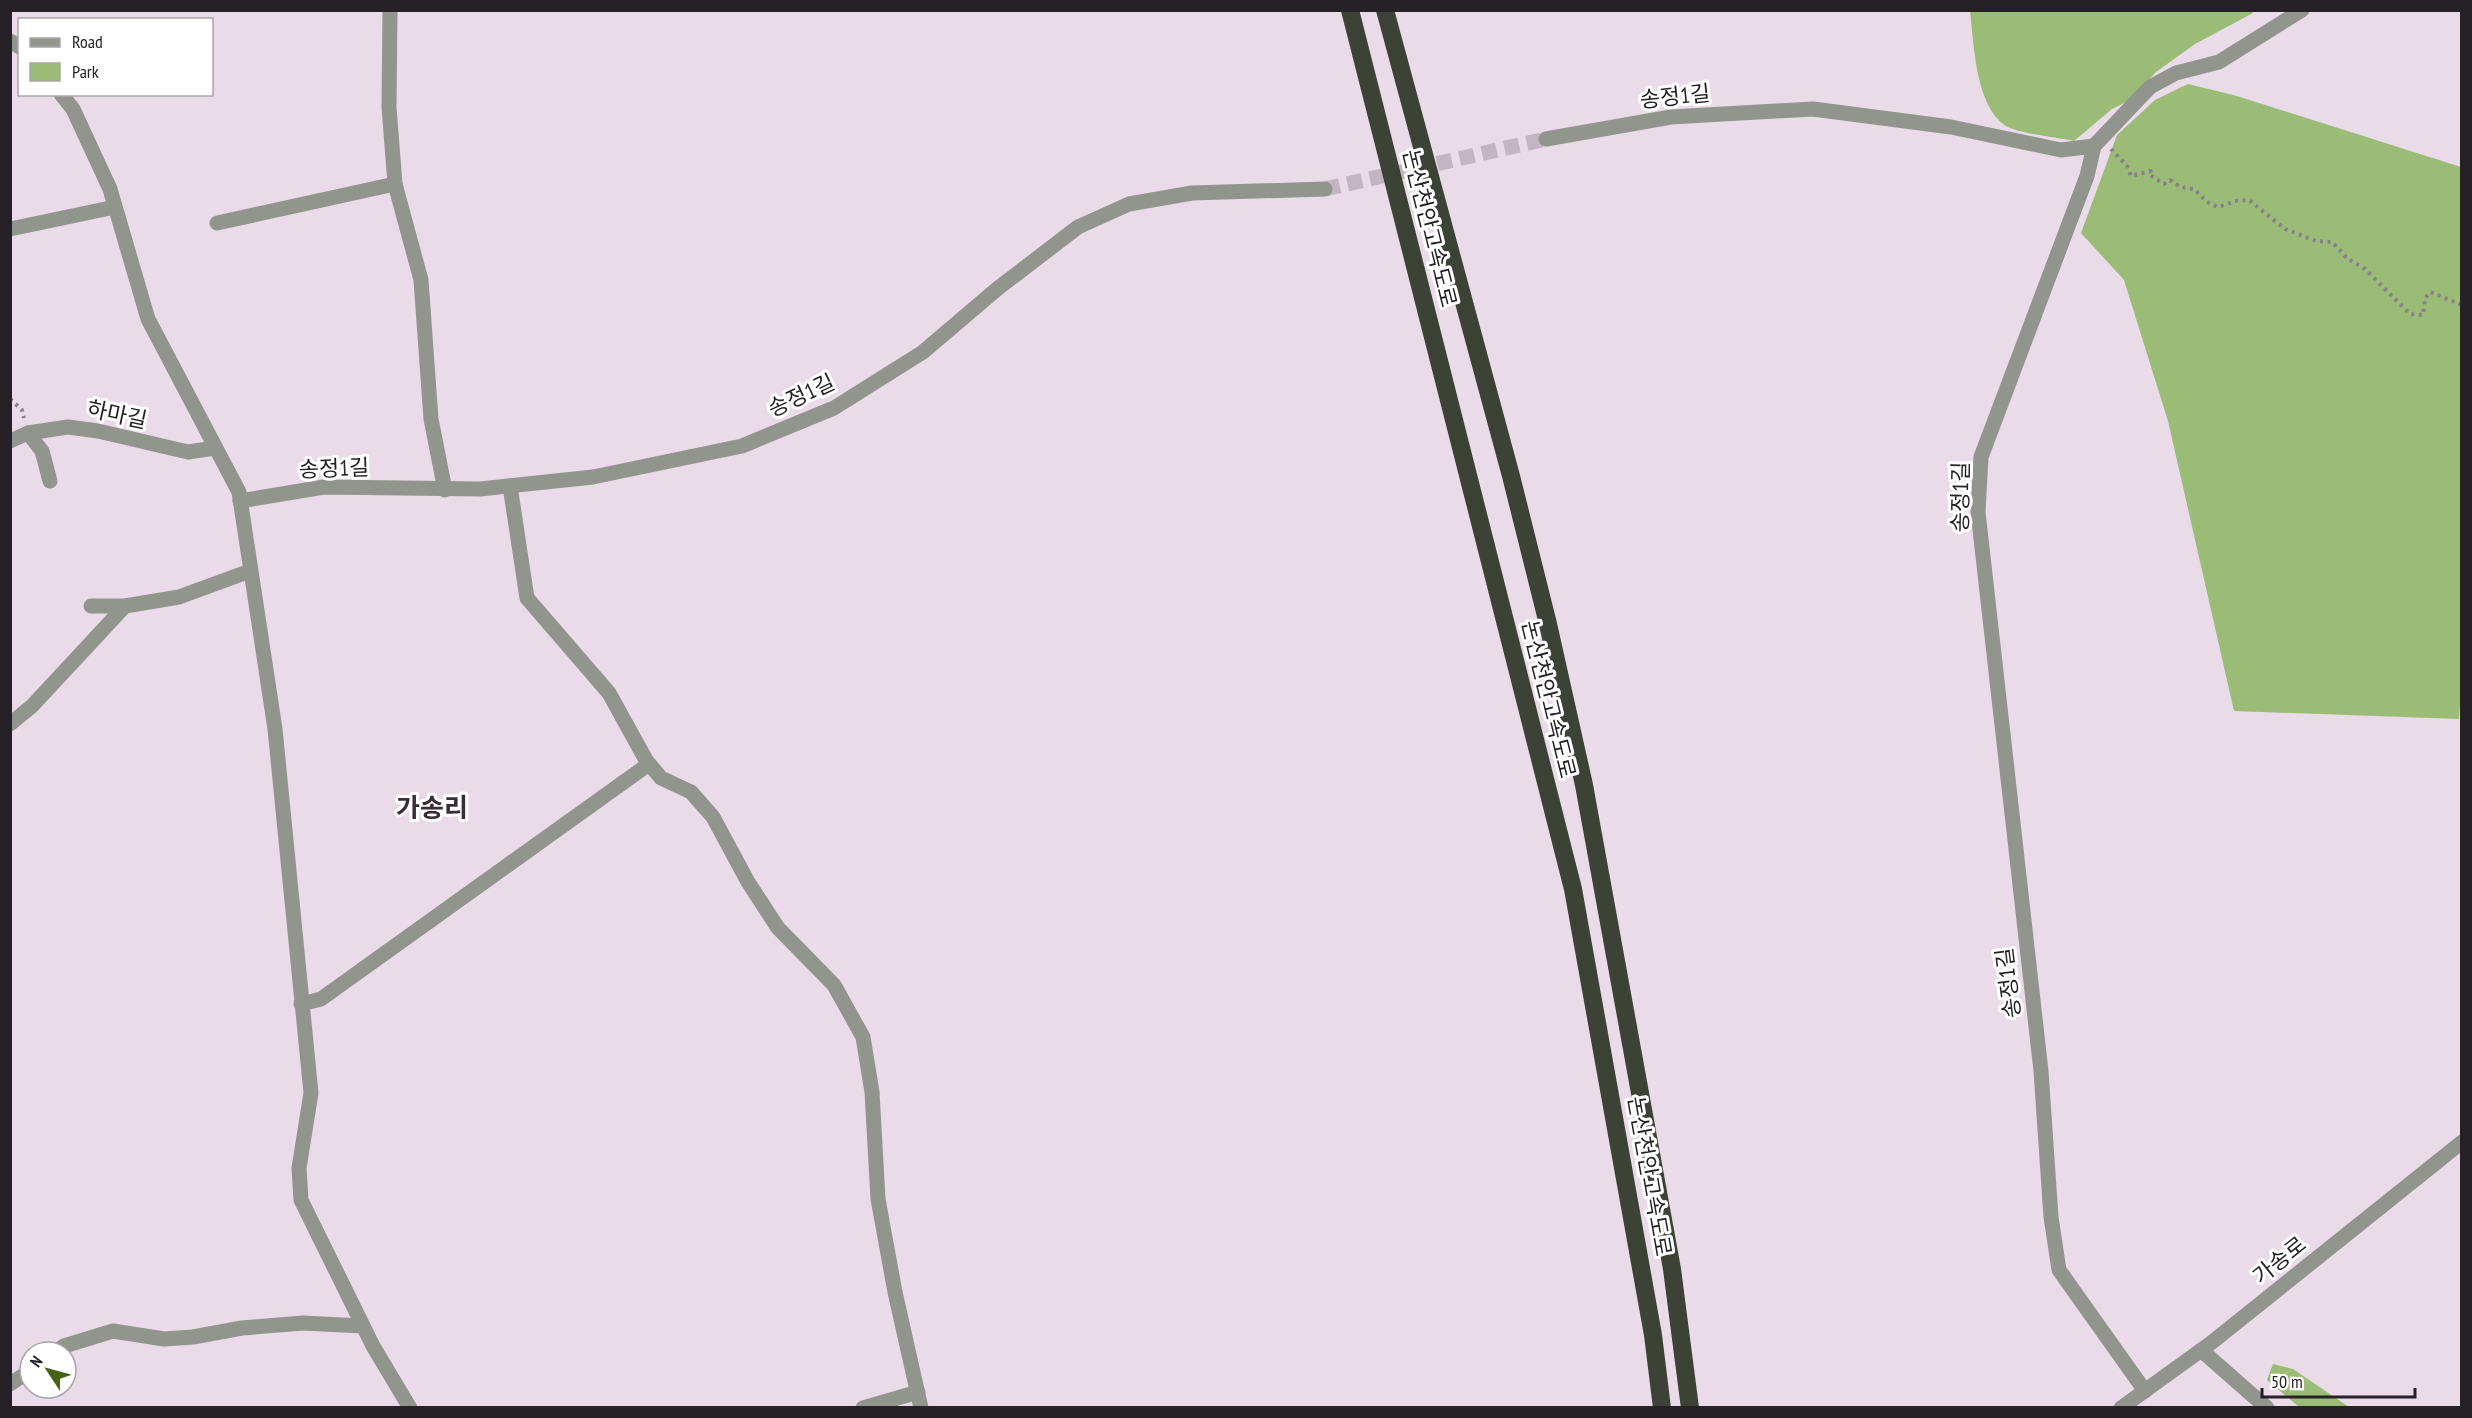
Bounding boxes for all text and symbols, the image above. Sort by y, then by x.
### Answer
legend [18,18,213,96]
text: Road [72,30,103,53]
text: Park [72,60,99,83]
street label: 송정1길 [1638,78,1712,114]
street label: 논산천안고속도로 [1397,146,1463,310]
street label: 송정1길 [763,367,839,423]
street label: 하마길 [84,394,150,434]
street label: 송정1길 [298,453,370,483]
street label: 송정1길 [1945,461,1975,533]
street label: 논산천안고속도로 [1516,617,1582,781]
district label: 가송리 [396,791,468,824]
street label: 송정1길 [1990,946,2026,1020]
street label: 논산천안고속도로 [1622,1094,1678,1258]
street label: 가송로 [2247,1230,2311,1290]
north arrow [18,1340,78,1400]
text: N [25,1352,46,1371]
scale bar [2262,1361,2415,1399]
text: 50 m [2271,1370,2303,1393]

